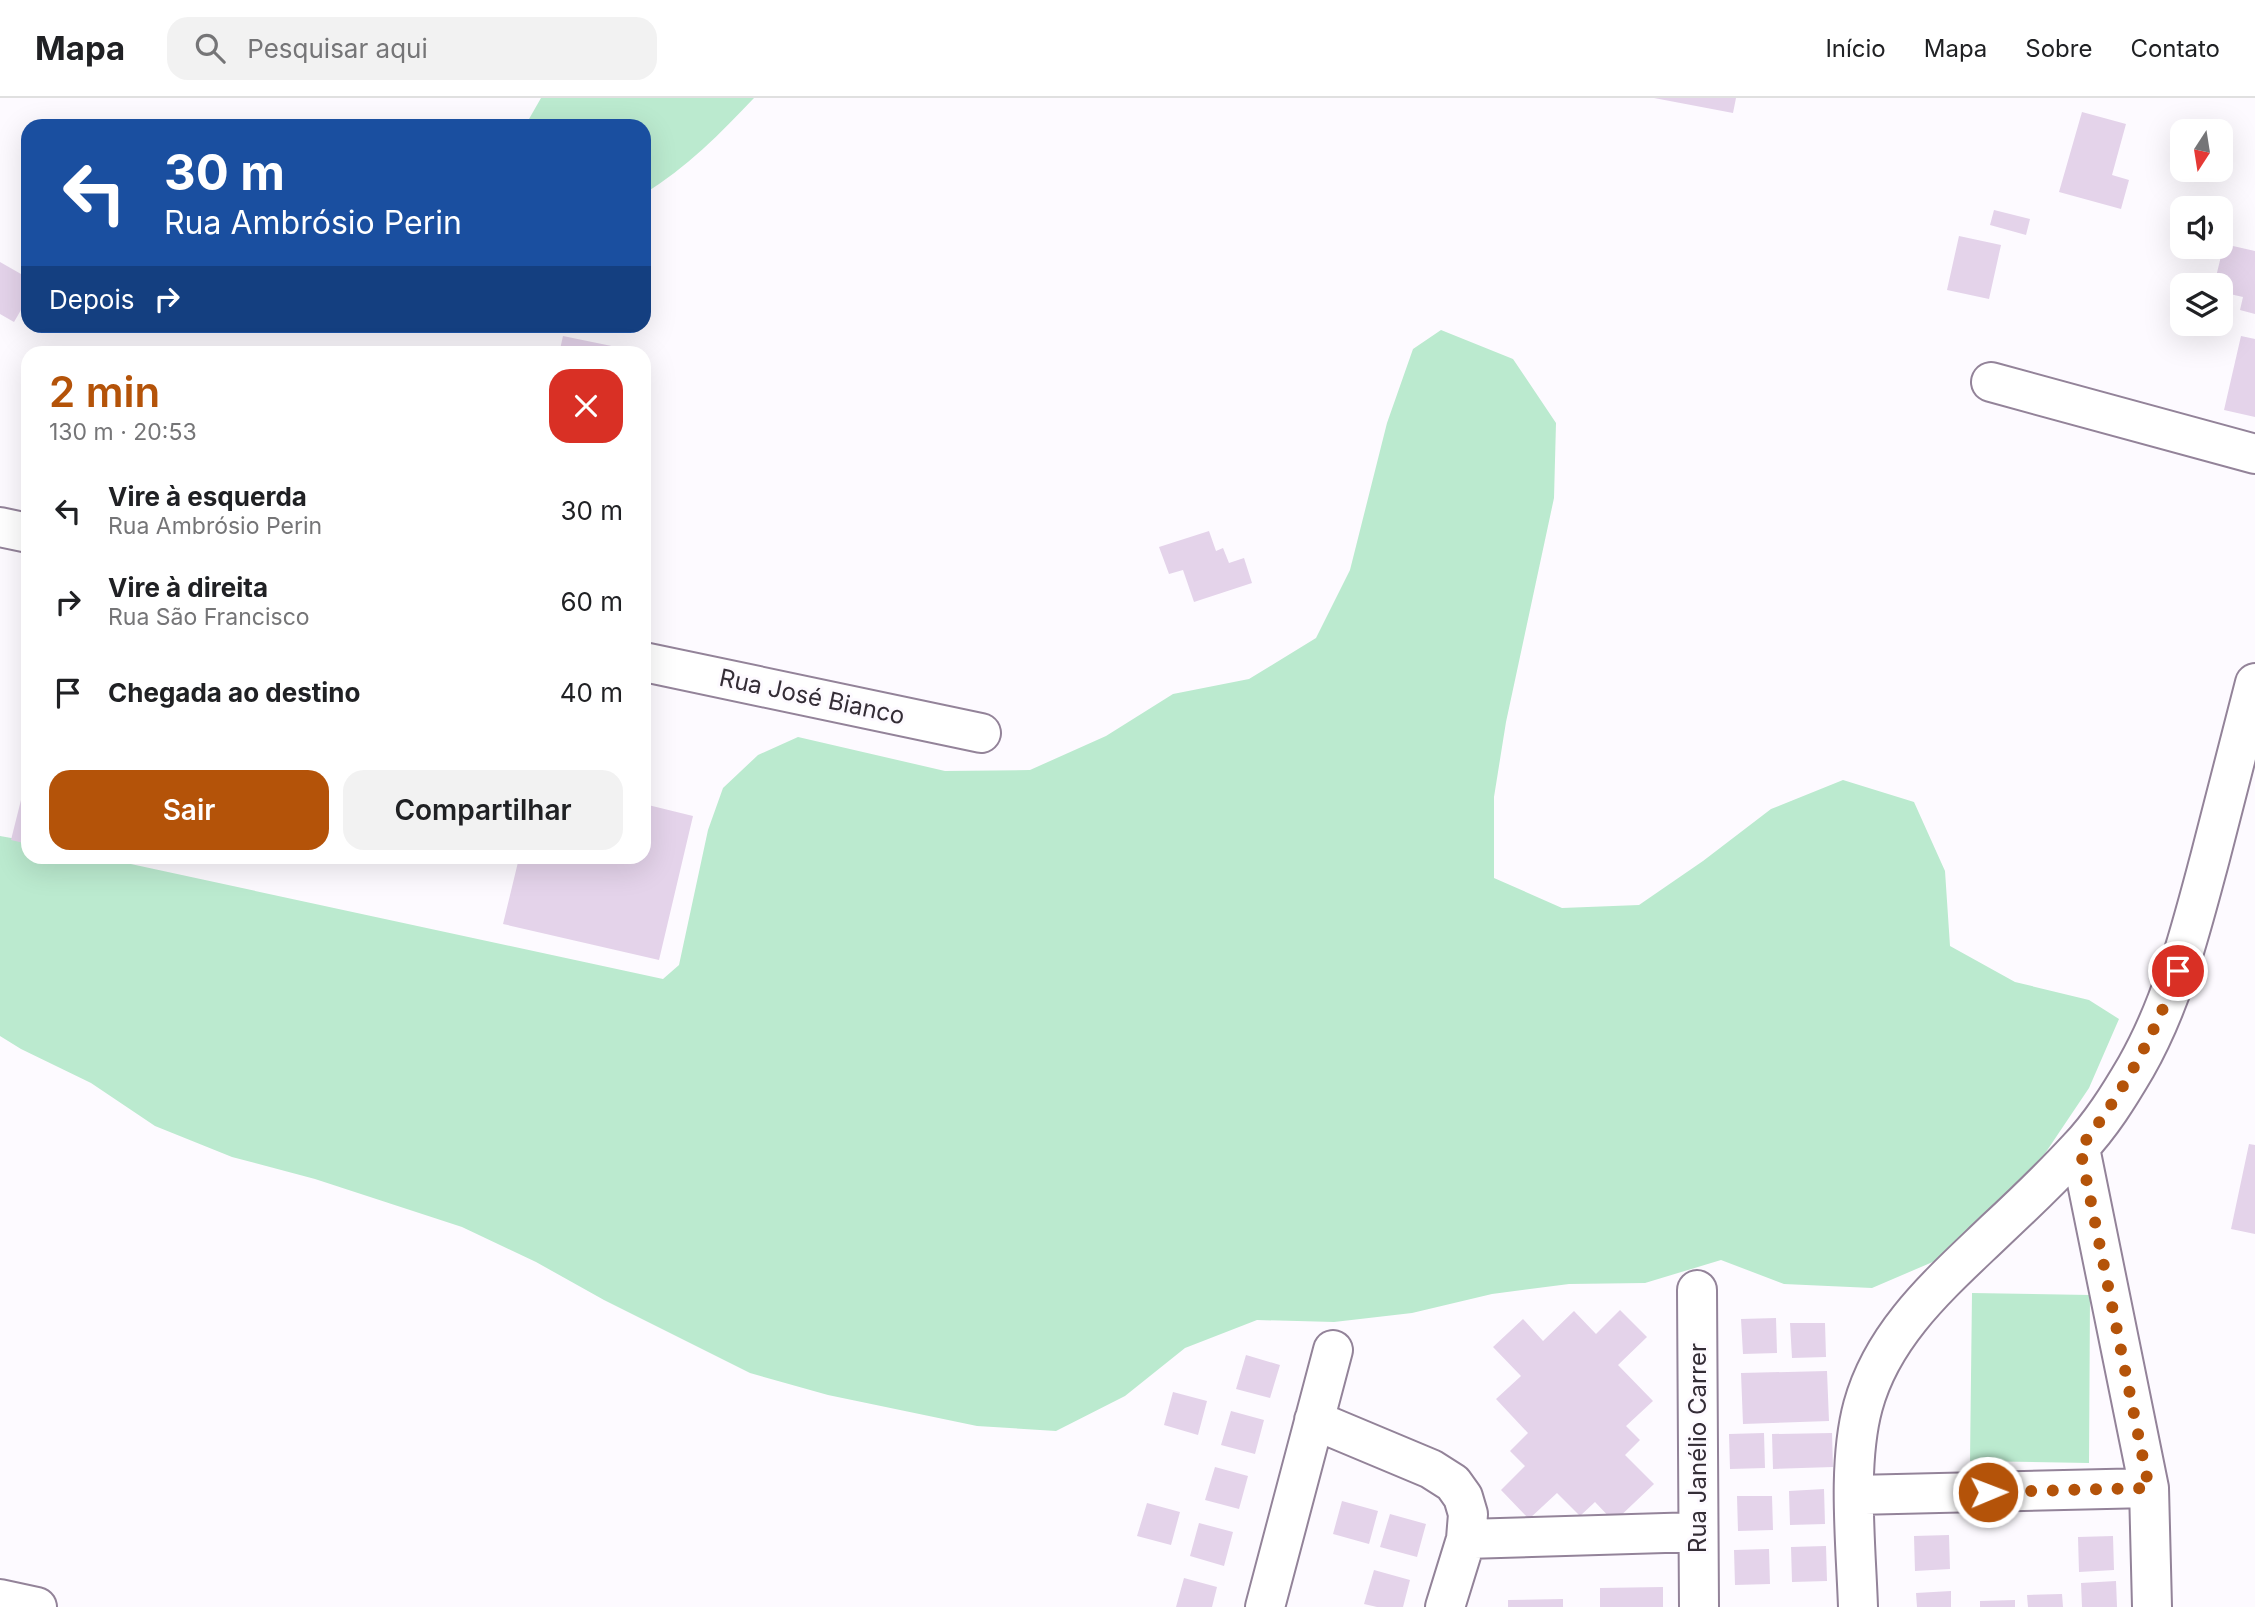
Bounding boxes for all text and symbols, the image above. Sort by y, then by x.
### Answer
search box [167,17,657,80]
text: Mapa [35,28,125,68]
icon: search [191,29,229,67]
text: Pesquisar aqui [247,33,428,64]
text: Início [1825,34,1886,63]
text: Mapa [1924,34,1987,63]
text: Sobre [2025,34,2092,63]
text: Contato [2130,34,2220,63]
north arrow [2170,119,2233,182]
map controls [2170,119,2233,336]
text: 30 m [164,143,285,202]
icon: left [49,147,140,238]
button: sound [2170,196,2233,259]
text: Rua Ambrósio Perin [164,203,462,242]
button: layers [2170,273,2233,336]
icon: right [148,280,186,318]
text: Depois [49,284,134,315]
text: 2 min [49,366,160,417]
button: close [549,369,623,443]
text: 130 m · 20:53 [49,418,197,446]
text: Vire à esquerda [108,481,307,512]
icon: left [49,492,87,530]
text: 30 m [560,495,623,526]
text: Rua Ambrósio Perin [108,512,322,540]
text: Vire à direita [108,572,268,603]
icon: right [49,583,87,621]
text: 60 m [560,586,623,617]
text: Rua São Francisco [108,603,310,631]
street label: Rua José Bianco [717,663,907,730]
icon: arrive [49,674,87,712]
text: Chegada ao destino [108,677,360,708]
text: 40 m [560,677,623,708]
button: Sair [49,770,329,850]
button: Compartilhar [343,770,623,850]
pin [2148,941,2208,1001]
icon: arrive [2159,952,2197,990]
street label: Rua Janélio Carrer [1683,1343,1712,1553]
position arrow [1951,1455,2025,1529]

